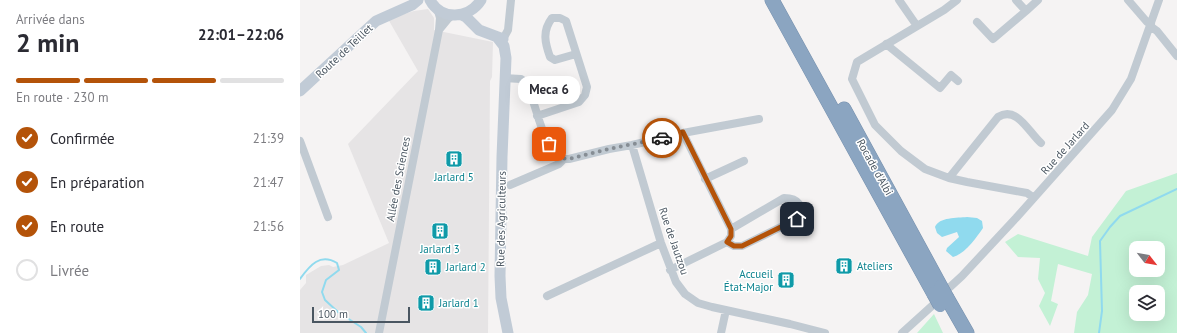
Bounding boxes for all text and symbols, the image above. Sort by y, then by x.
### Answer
text: Arrivée dans [16,11,85,28]
street label: Route de Teillet [313,21,376,81]
text: 22:01–22:06 [198,25,284,44]
text: 2 min [16,26,79,59]
callout: Meca 6 [518,76,580,104]
text: Meca 6 [529,81,569,98]
text: En route · 230 m [16,89,109,106]
courier [642,118,682,158]
street label: Rue de Jarlard [1038,119,1092,177]
icon: check [16,127,38,149]
pin [532,127,566,161]
icon: car [651,127,673,149]
text: Confirmée [50,129,115,148]
text: 21:39 [253,130,284,147]
icon: bag [538,133,560,155]
street label: Allée des Sciences [383,135,413,223]
street label: Rocade d'Albi [854,136,896,198]
building icon: Jarlard 5 [444,149,464,169]
place label: Jarlard 5 [433,170,474,184]
street label: Rue des Agriculteurs [493,170,509,267]
icon: check [16,171,38,193]
text: En préparation [50,173,145,192]
text: 21:47 [253,174,284,191]
pin [780,202,814,236]
street label: Rue de Jautzou [656,206,692,277]
icon: home [786,208,808,230]
icon: check [16,215,38,237]
text: En route [50,217,104,236]
text: 21:56 [253,218,284,235]
building icon: Jarlard 3 [430,221,450,241]
north arrow [1129,241,1165,277]
map controls [1129,241,1165,321]
place label: Jarlard 3 [419,242,460,256]
building icon: Ateliers [834,256,854,276]
building icon: Jarlard 2 [423,257,443,277]
place label: Ateliers [857,259,893,273]
place label: Jarlard 2 [445,260,486,274]
text: Livrée [50,261,89,280]
place label: Accueil État-Major [724,267,774,294]
building icon: Accueil État-Major [776,270,796,290]
button: layers [1129,285,1165,321]
building icon: Jarlard 1 [416,293,436,313]
place label: Jarlard 1 [438,296,479,310]
scale bar [312,305,410,324]
text: 100 m [318,307,348,321]

